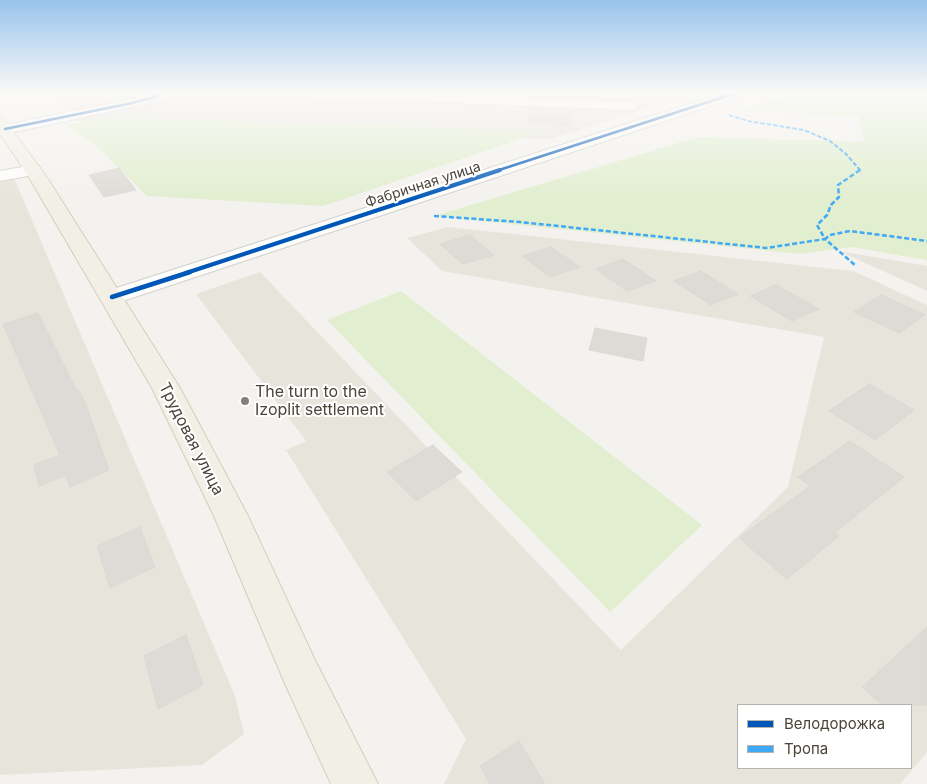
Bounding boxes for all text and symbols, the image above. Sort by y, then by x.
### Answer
street label: Фабричная улица [363,158,483,212]
street label: Трудовая улица [154,380,228,498]
place label: The turn to the Izoplit settlement [255,382,384,420]
marker: The turn to the Izoplit settlement [239,395,251,407]
legend [737,704,912,769]
text: Велодорожка [784,714,885,733]
text: Тропа [784,739,828,758]

